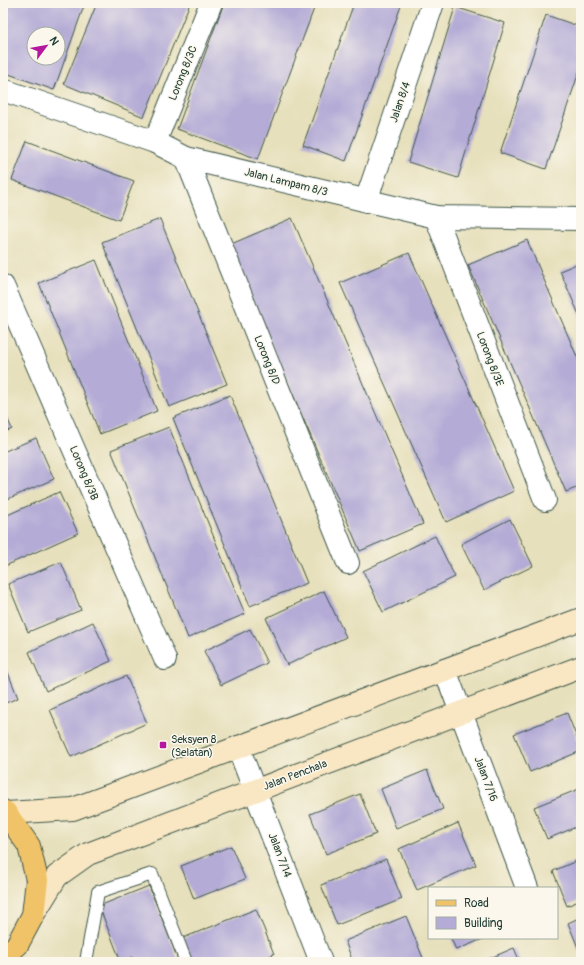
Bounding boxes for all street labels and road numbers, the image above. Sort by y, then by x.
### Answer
street label: Lorong 8/3C [166,43,200,102]
street label: Jalan 8/4 [387,79,413,124]
street label: Jalan Lampam 8/3 [243,165,329,199]
street label: Lorong 8/3E [474,330,506,388]
street label: Lorong 8/D [251,333,283,387]
street label: Lorong 8/3B [67,444,101,502]
street label: Jalan 7/16 [472,755,500,803]
street label: Jalan Penchala [261,757,329,793]
street label: Jalan 7/14 [266,831,295,880]

